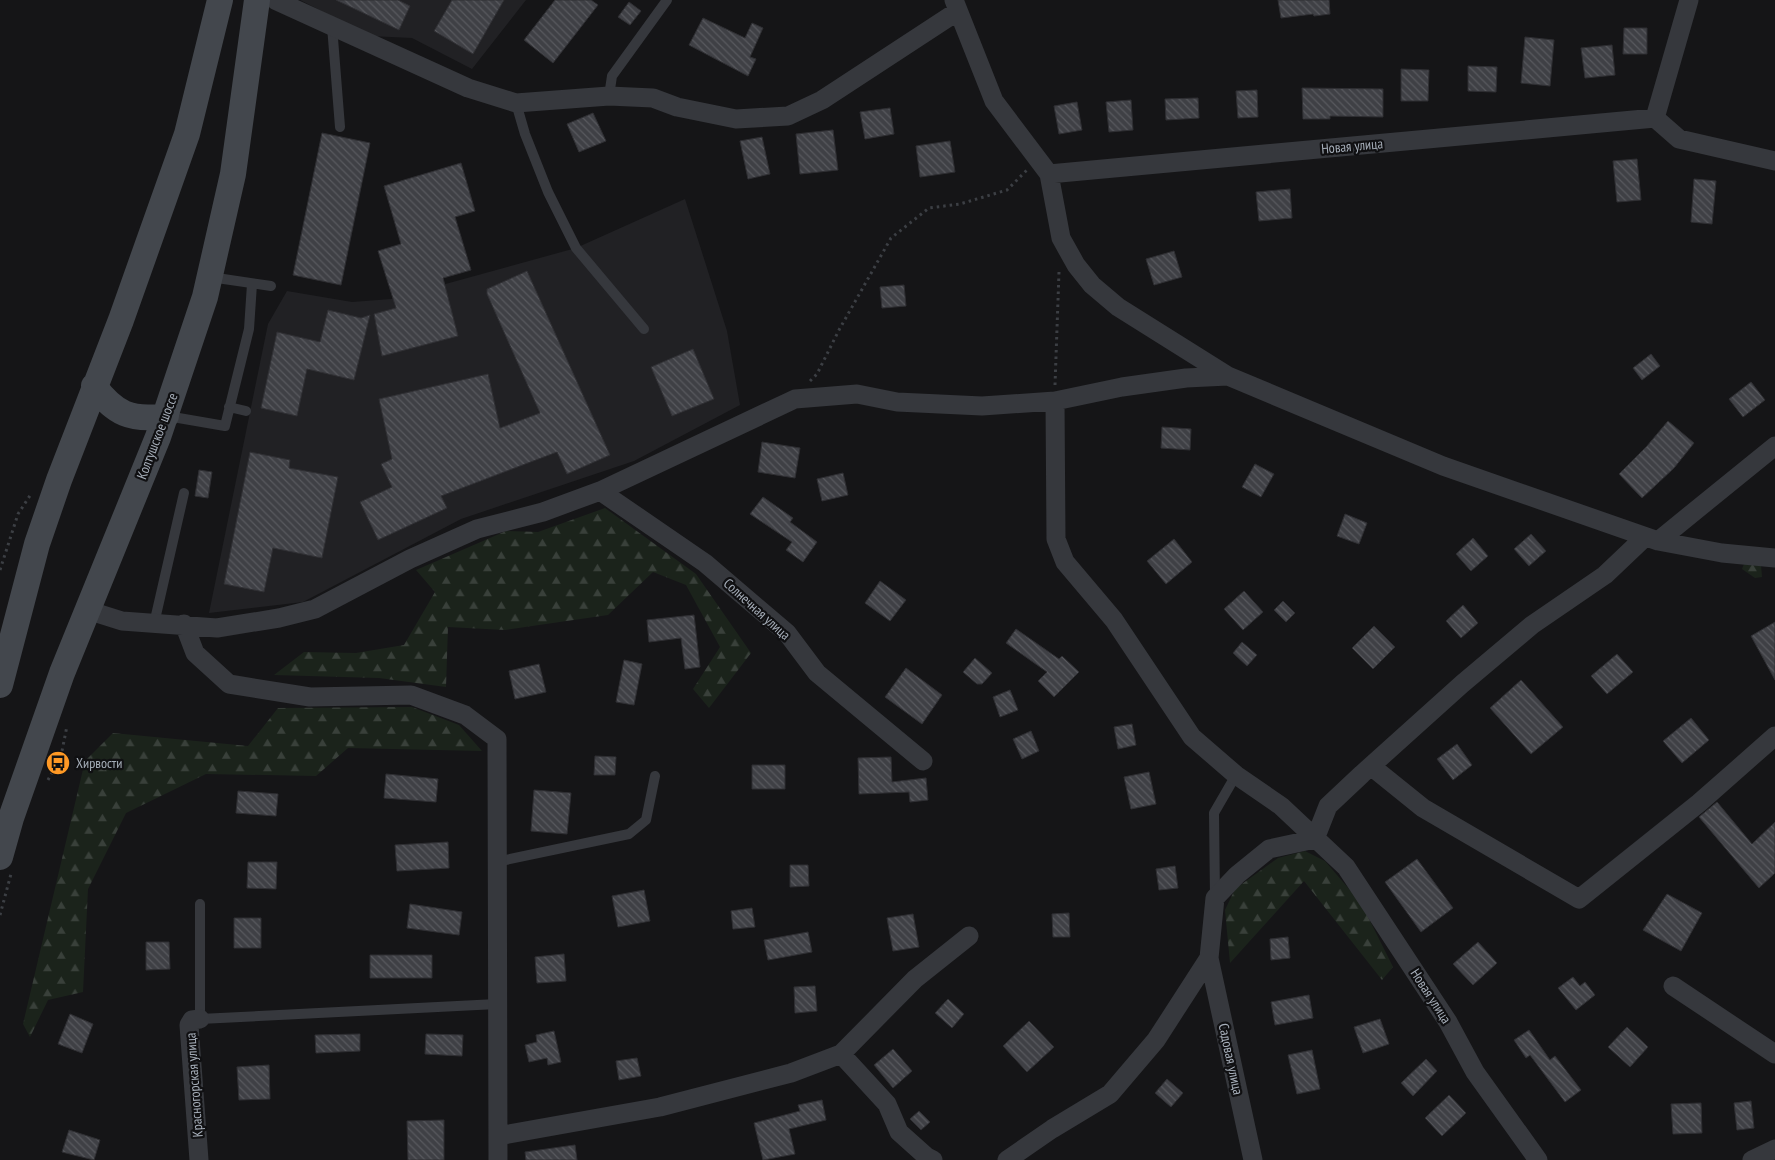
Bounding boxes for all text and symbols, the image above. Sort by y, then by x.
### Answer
street label: Новая улица [1320,134,1384,158]
street label: Колтушское шоссе [132,390,182,482]
street label: Солнечная улица [720,574,794,644]
bus stop icon: Хирвости [45,750,71,776]
place label: Хирвости [76,754,122,772]
street label: Новая улица [1407,965,1455,1027]
street label: Садовая улица [1215,1022,1247,1096]
street label: Красногорская улица [181,1032,207,1138]

